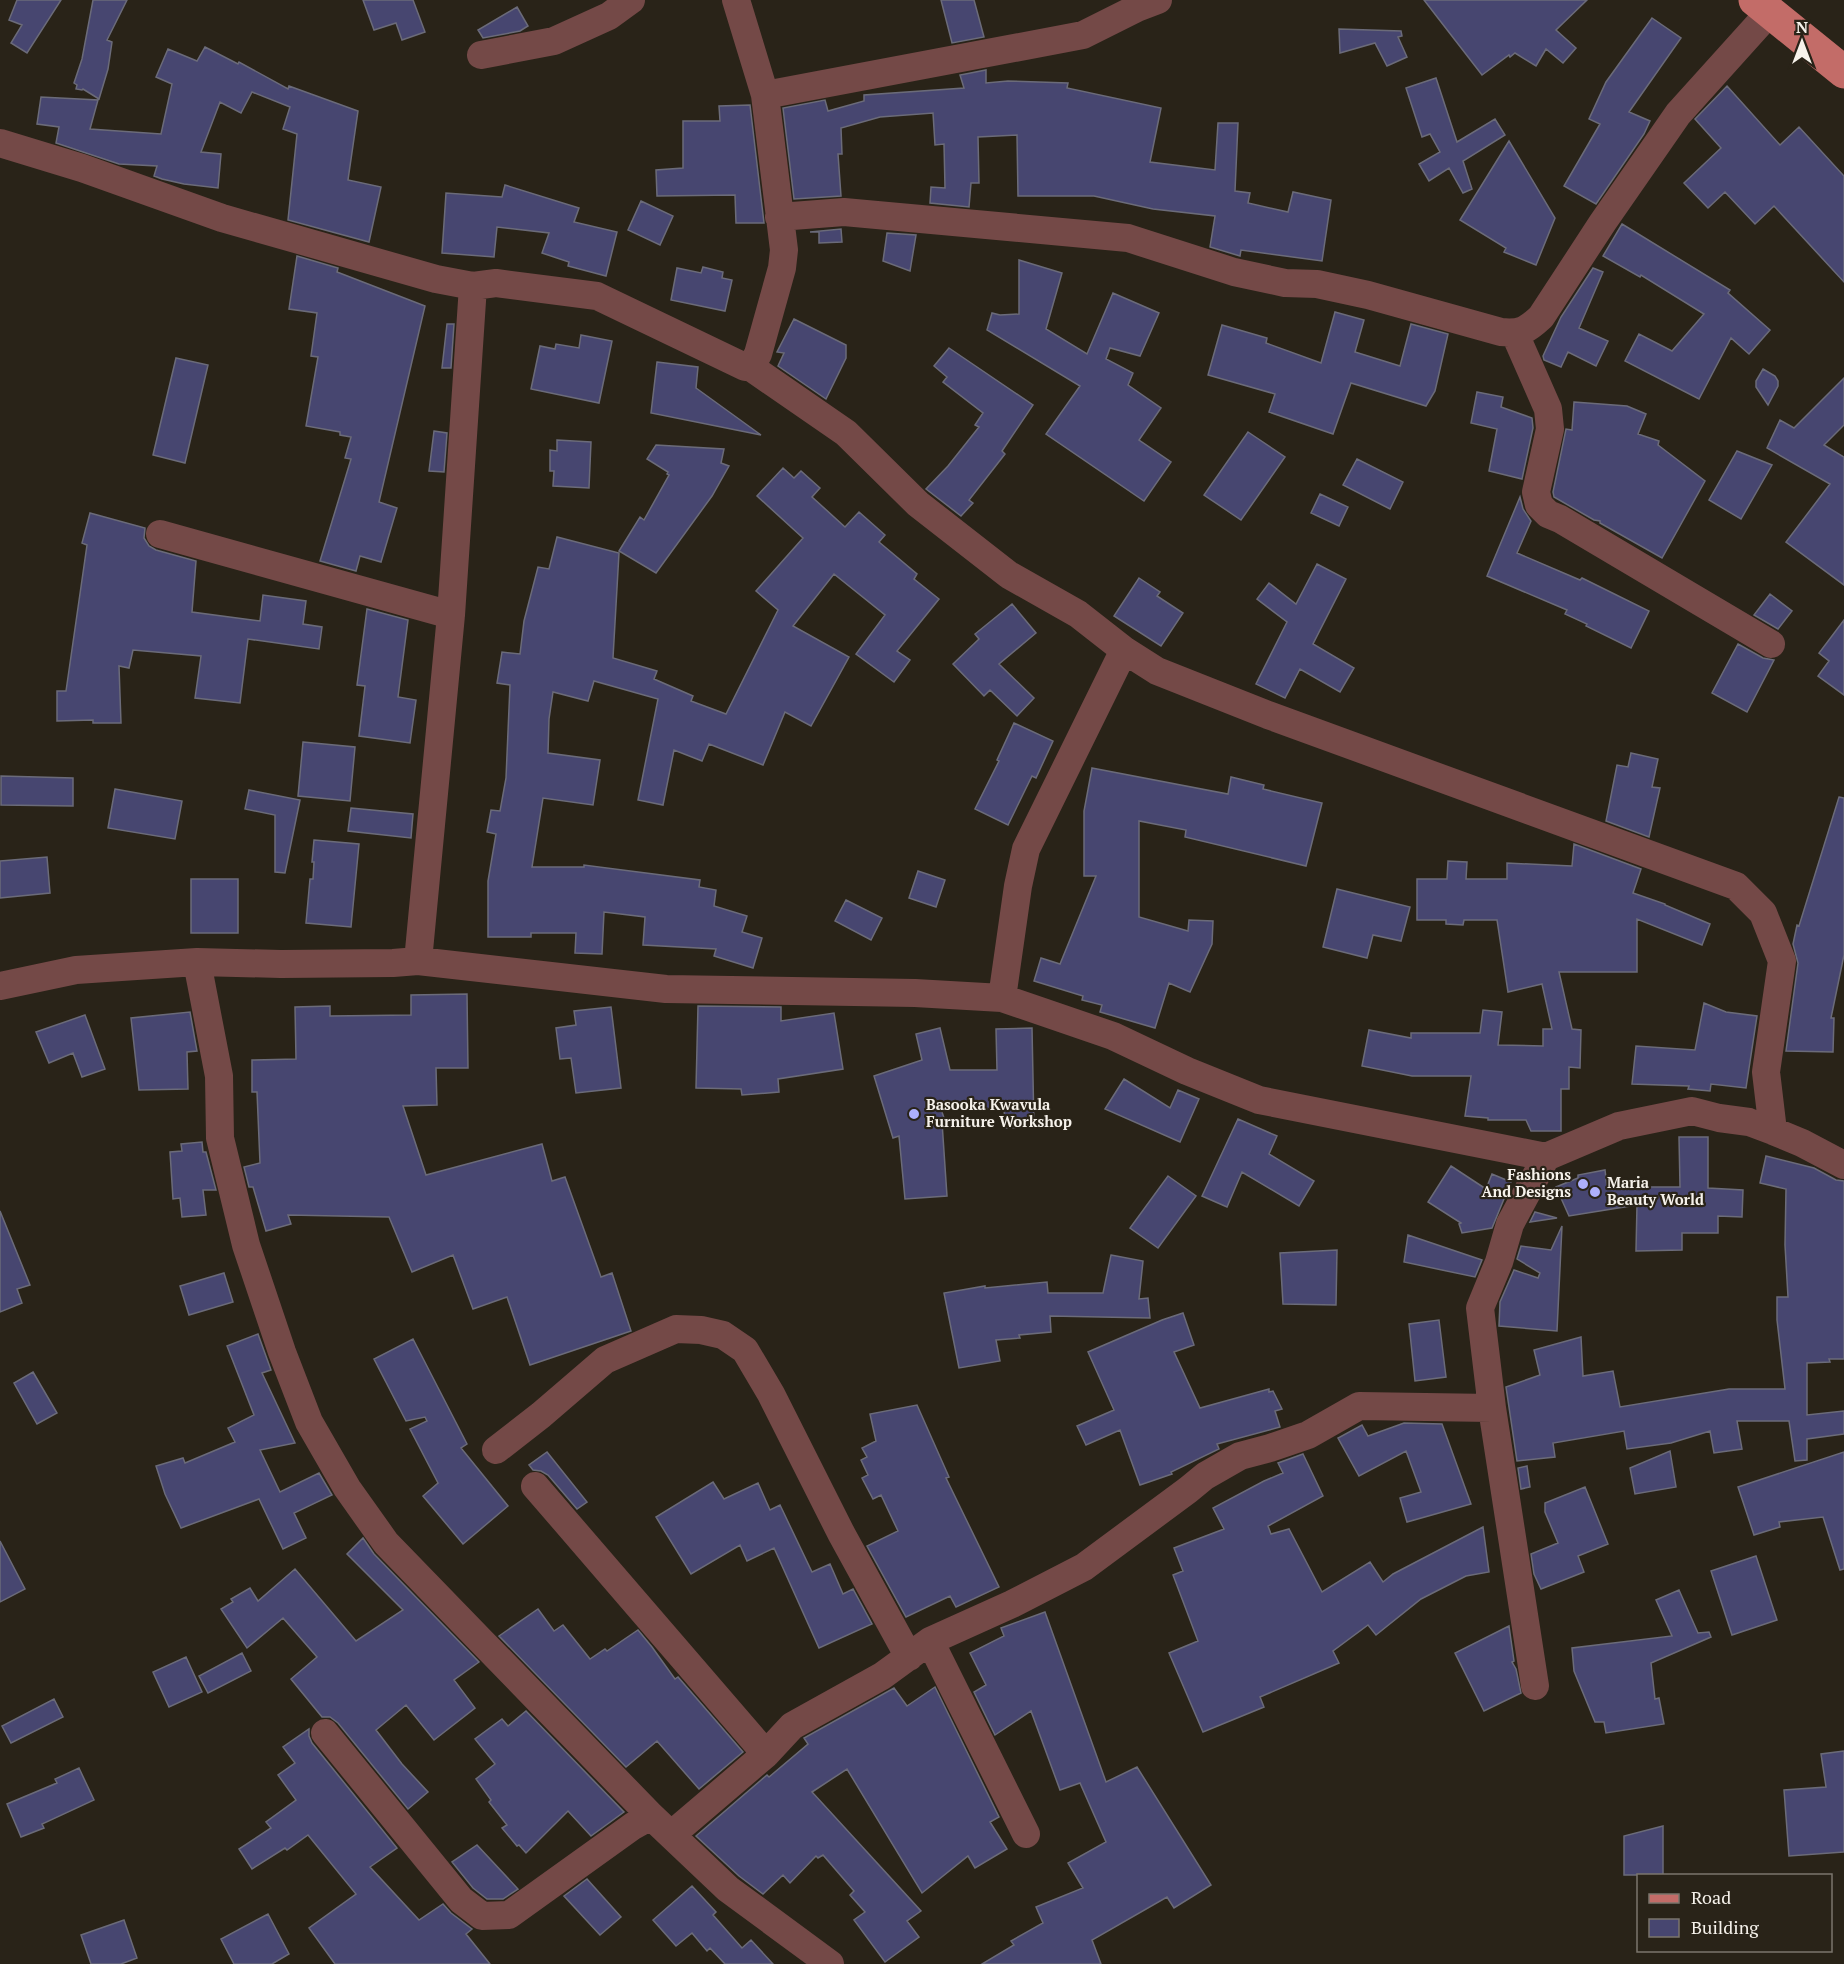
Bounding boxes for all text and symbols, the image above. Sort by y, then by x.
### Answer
north arrow [1772,12,1832,72]
text: N [1796,16,1808,38]
place label: Basooka Kwavula Furniture Workshop [926,1094,1072,1131]
marker: Basooka Kwavula Furniture Workshop [907,1107,921,1121]
place label: Fashions And Designs [1482,1164,1571,1201]
place label: Maria Beauty World [1607,1172,1704,1209]
marker: Fashions And Designs [1576,1177,1590,1191]
marker: Maria Beauty World [1588,1185,1602,1199]
legend [1637,1874,1832,1952]
text: Road [1691,1885,1731,1909]
text: Building [1691,1915,1759,1939]

